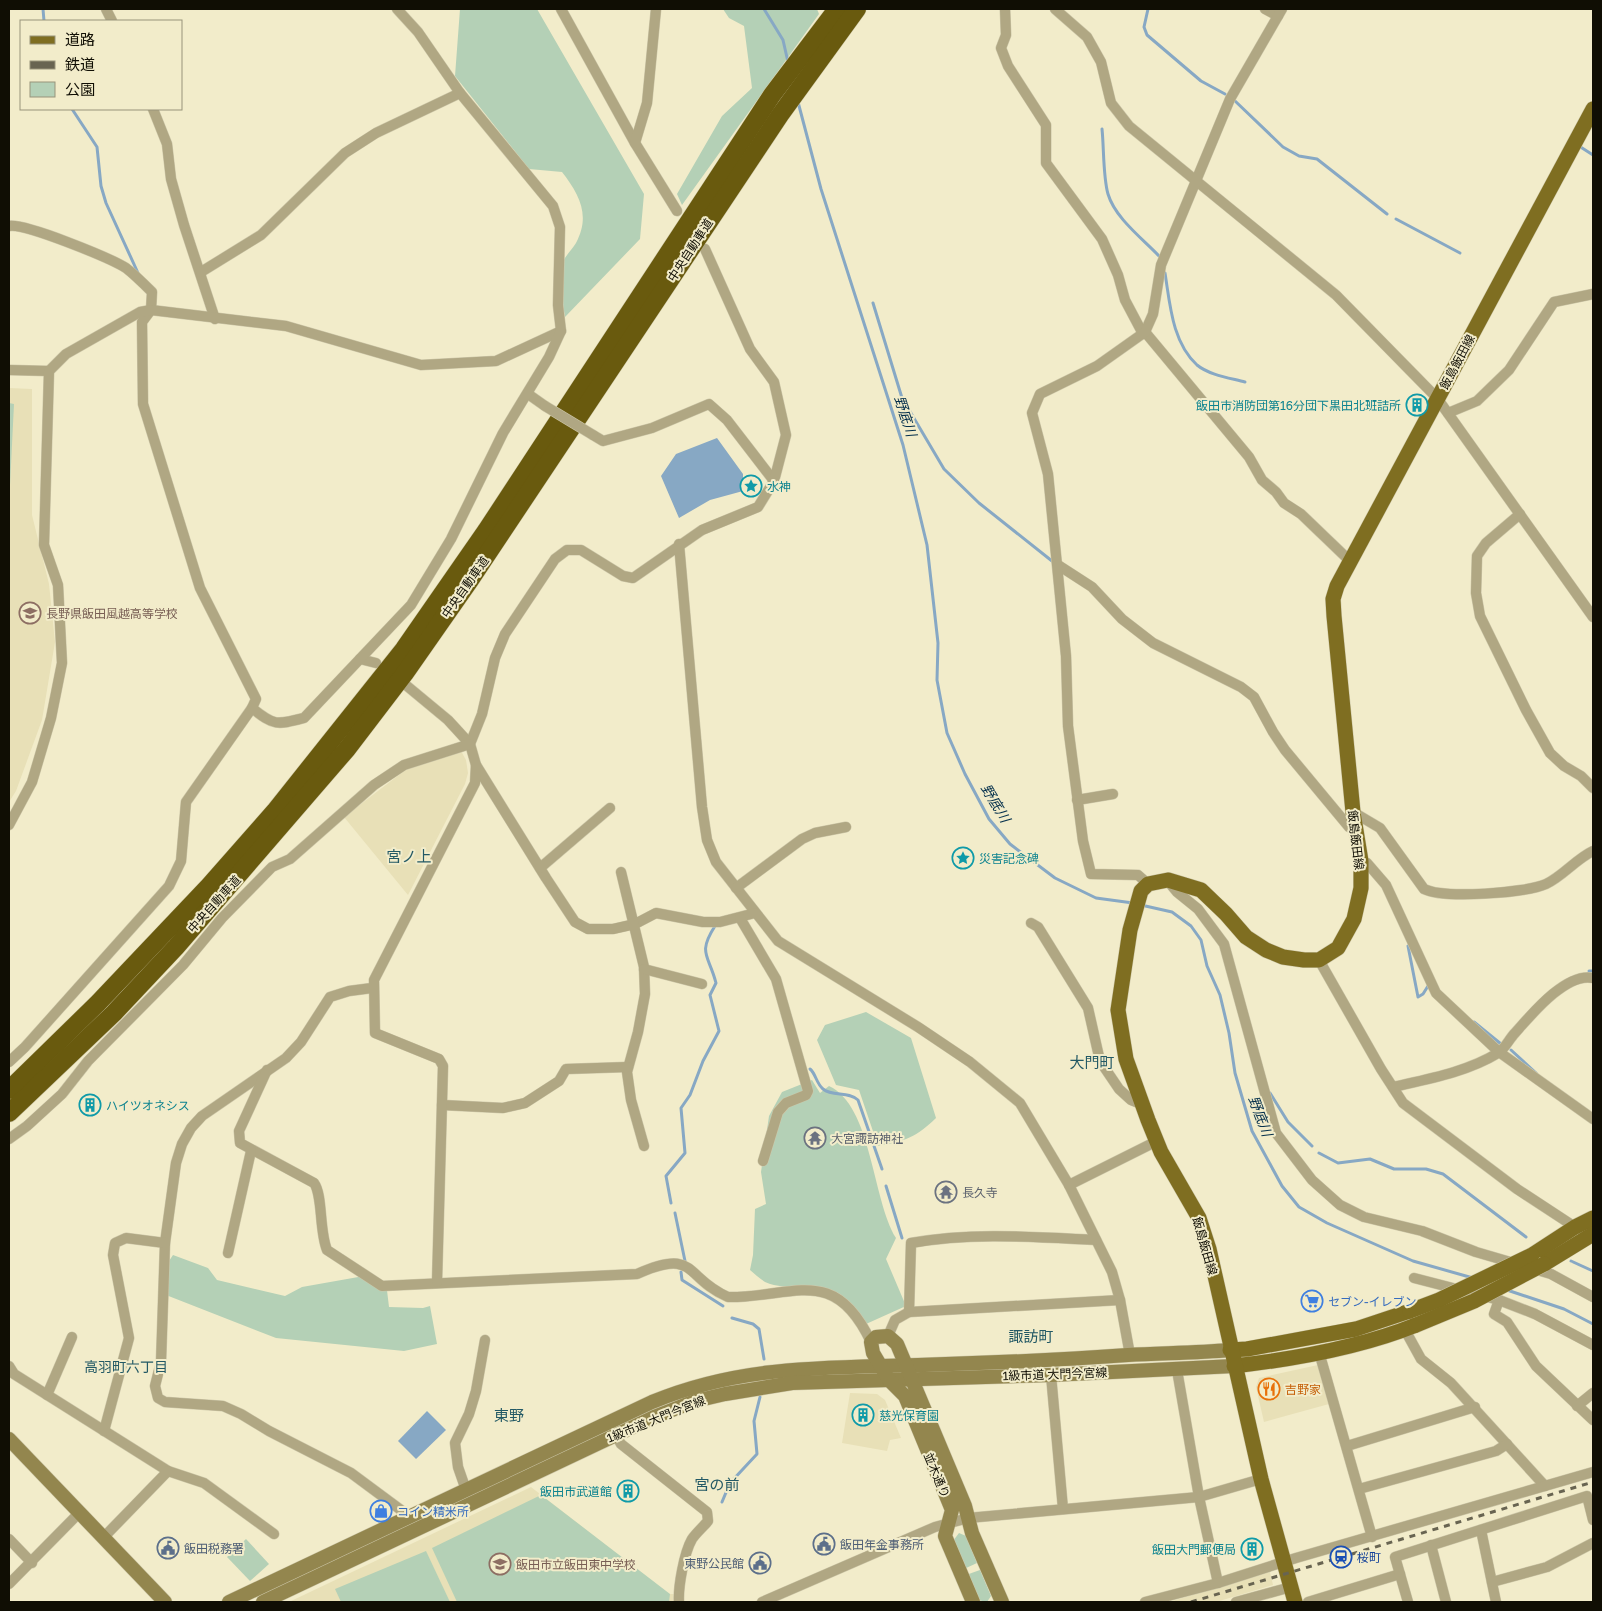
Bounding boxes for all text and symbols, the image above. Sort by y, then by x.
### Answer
legend [20,20,182,110]
text: 道路 [65,30,95,48]
text: 鉄道 [65,55,95,73]
text: 公園 [65,80,95,98]
street label: 中央自動車道 [664,216,716,284]
street label: 飯島飯田線 [1436,332,1478,392]
water label: 野底川 [891,393,921,441]
building icon: 飯田市消防団第16分団下黒田北班詰所 [1405,393,1429,417]
place label: 飯田市消防団第16分団下黒田北班詰所 [1196,398,1401,413]
place icon: 水神 [739,474,763,498]
place label: 水神 [767,479,791,494]
street label: 中央自動車道 [438,553,492,621]
school or university icon: 長野県飯田風越高等学校 [18,601,42,625]
place label: 長野県飯田風越高等学校 [46,606,178,621]
water label: 野底川 [978,781,1015,827]
street label: 飯島飯田線 [1345,809,1367,871]
place icon: 災害記念碑 [951,846,975,870]
district label: 宮ノ上 [386,847,432,865]
place label: 災害記念碑 [979,851,1039,866]
street label: 中央自動車道 [184,872,244,936]
district label: 大門町 [1069,1053,1115,1071]
building icon: ハイツオネシス [78,1093,102,1117]
water label: 野底川 [1246,1093,1277,1141]
place label: ハイツオネシス [106,1098,190,1113]
temple icon: 大宮諏訪神社 [803,1126,827,1150]
place label: 大宮諏訪神社 [831,1131,903,1146]
temple icon: 長久寺 [934,1180,958,1204]
place label: 長久寺 [962,1185,998,1200]
street label: 飯島飯田線 [1190,1215,1220,1277]
supermarket icon: セブン-イレブン [1300,1289,1324,1313]
place label: セブン-イレブン [1328,1294,1417,1309]
district label: 諏訪町 [1008,1327,1054,1345]
district label: 高羽町六丁目 [84,1358,168,1375]
street label: 1級市道 大門今宮線 [1002,1365,1108,1383]
restaurant icon: 吉野家 [1257,1377,1281,1401]
place label: 吉野家 [1285,1382,1321,1397]
street label: 1級市道 大門今宮線 [605,1392,707,1446]
building icon: 慈光保育園 [851,1403,875,1427]
district label: 東野 [494,1406,524,1424]
place label: 慈光保育園 [879,1408,939,1423]
street label: 並木通り [921,1450,953,1500]
district label: 宮の前 [694,1475,740,1493]
building icon: 飯田市武道館 [616,1479,640,1503]
place label: 飯田市武道館 [540,1484,612,1499]
shop icon: コイン精米所 [369,1499,393,1523]
place label: コイン精米所 [397,1504,469,1519]
public building icon: 飯田年金事務所 [812,1532,836,1556]
public building icon: 飯田税務署 [156,1536,180,1560]
place label: 飯田年金事務所 [840,1537,924,1552]
building icon: 飯田大門郵便局 [1240,1537,1264,1561]
place label: 飯田税務署 [184,1541,244,1556]
place label: 飯田大門郵便局 [1152,1542,1236,1557]
station icon: 桜町 [1329,1545,1353,1569]
place label: 桜町 [1357,1550,1381,1565]
public building icon: 東野公民館 [748,1551,772,1575]
school or university icon: 飯田市立飯田東中学校 [488,1552,512,1576]
place label: 東野公民館 [684,1556,744,1571]
place label: 飯田市立飯田東中学校 [516,1557,636,1572]

